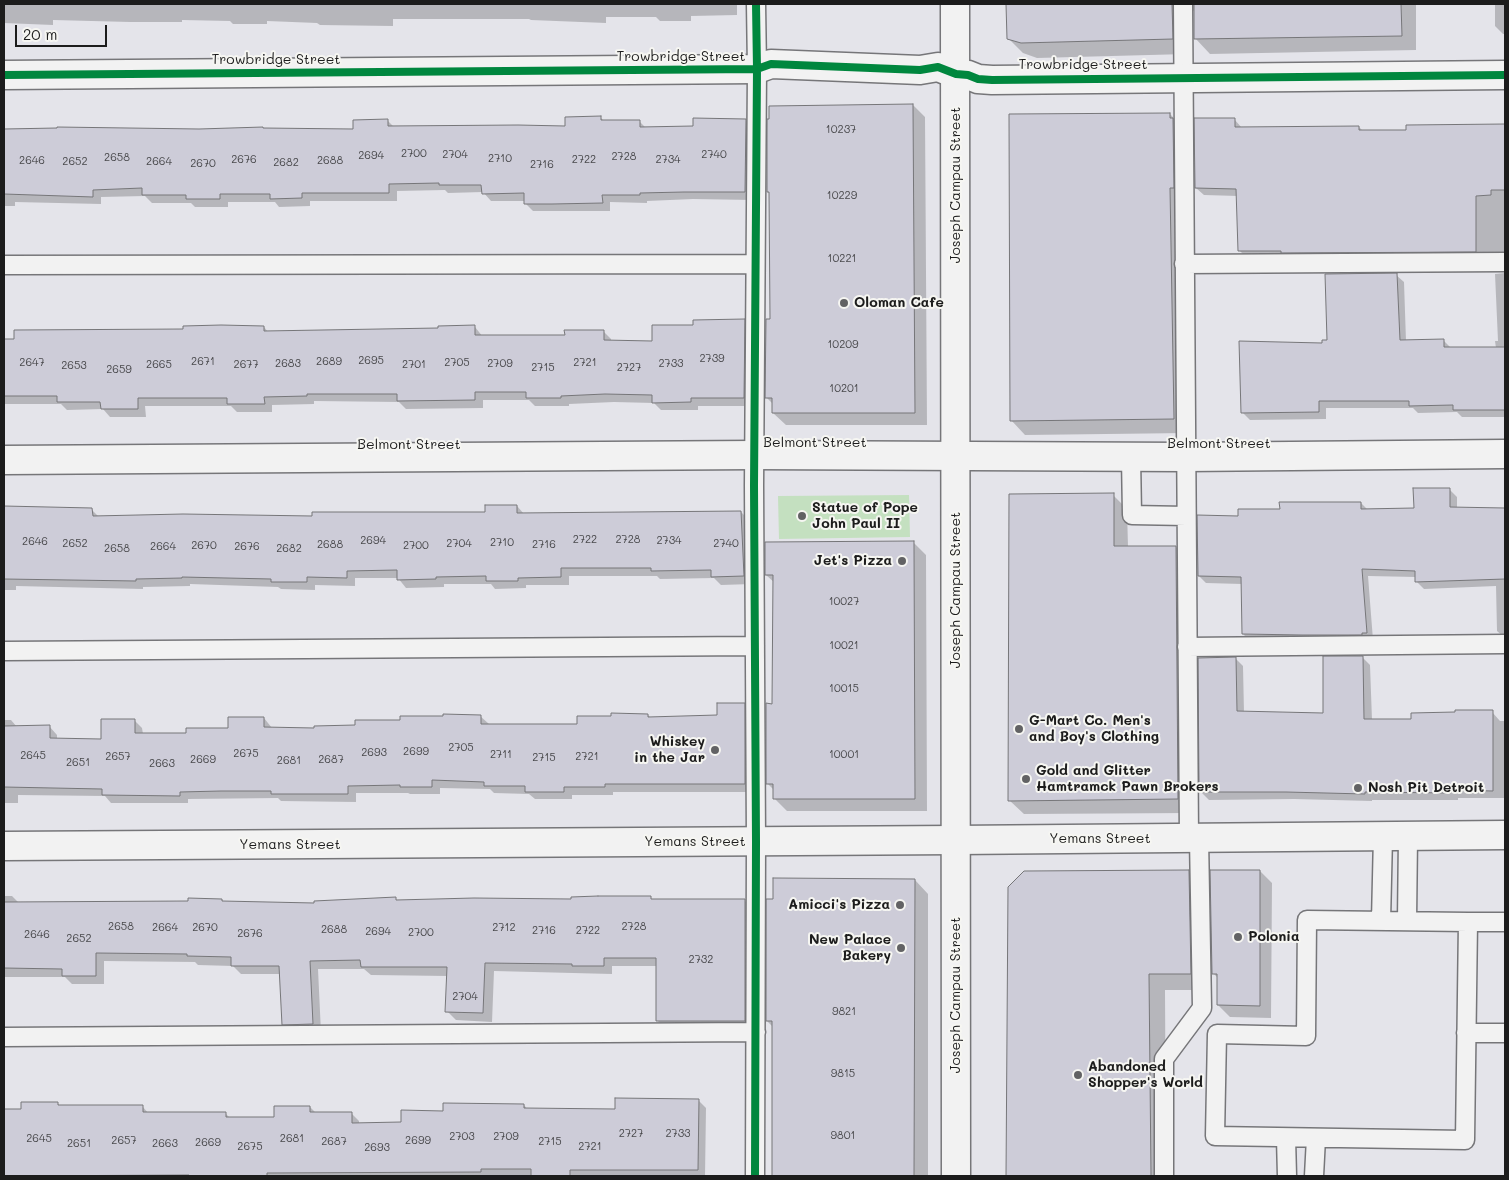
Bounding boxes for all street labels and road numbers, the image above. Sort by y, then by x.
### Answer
street label: Trowbridge Street [617,49,745,65]
street label: Trowbridge Street [212,52,340,68]
street label: Trowbridge Street [1019,57,1147,73]
street label: Joseph Campau Street [948,107,964,263]
street label: Belmont Street [763,435,867,451]
street label: Belmont Street [1167,436,1271,452]
street label: Belmont Street [357,437,461,453]
street label: Joseph Campau Street [948,512,964,668]
street label: Yemans Street [1049,831,1151,847]
street label: Yemans Street [644,834,746,850]
street label: Yemans Street [239,837,341,853]
street label: Joseph Campau Street [948,917,964,1073]

